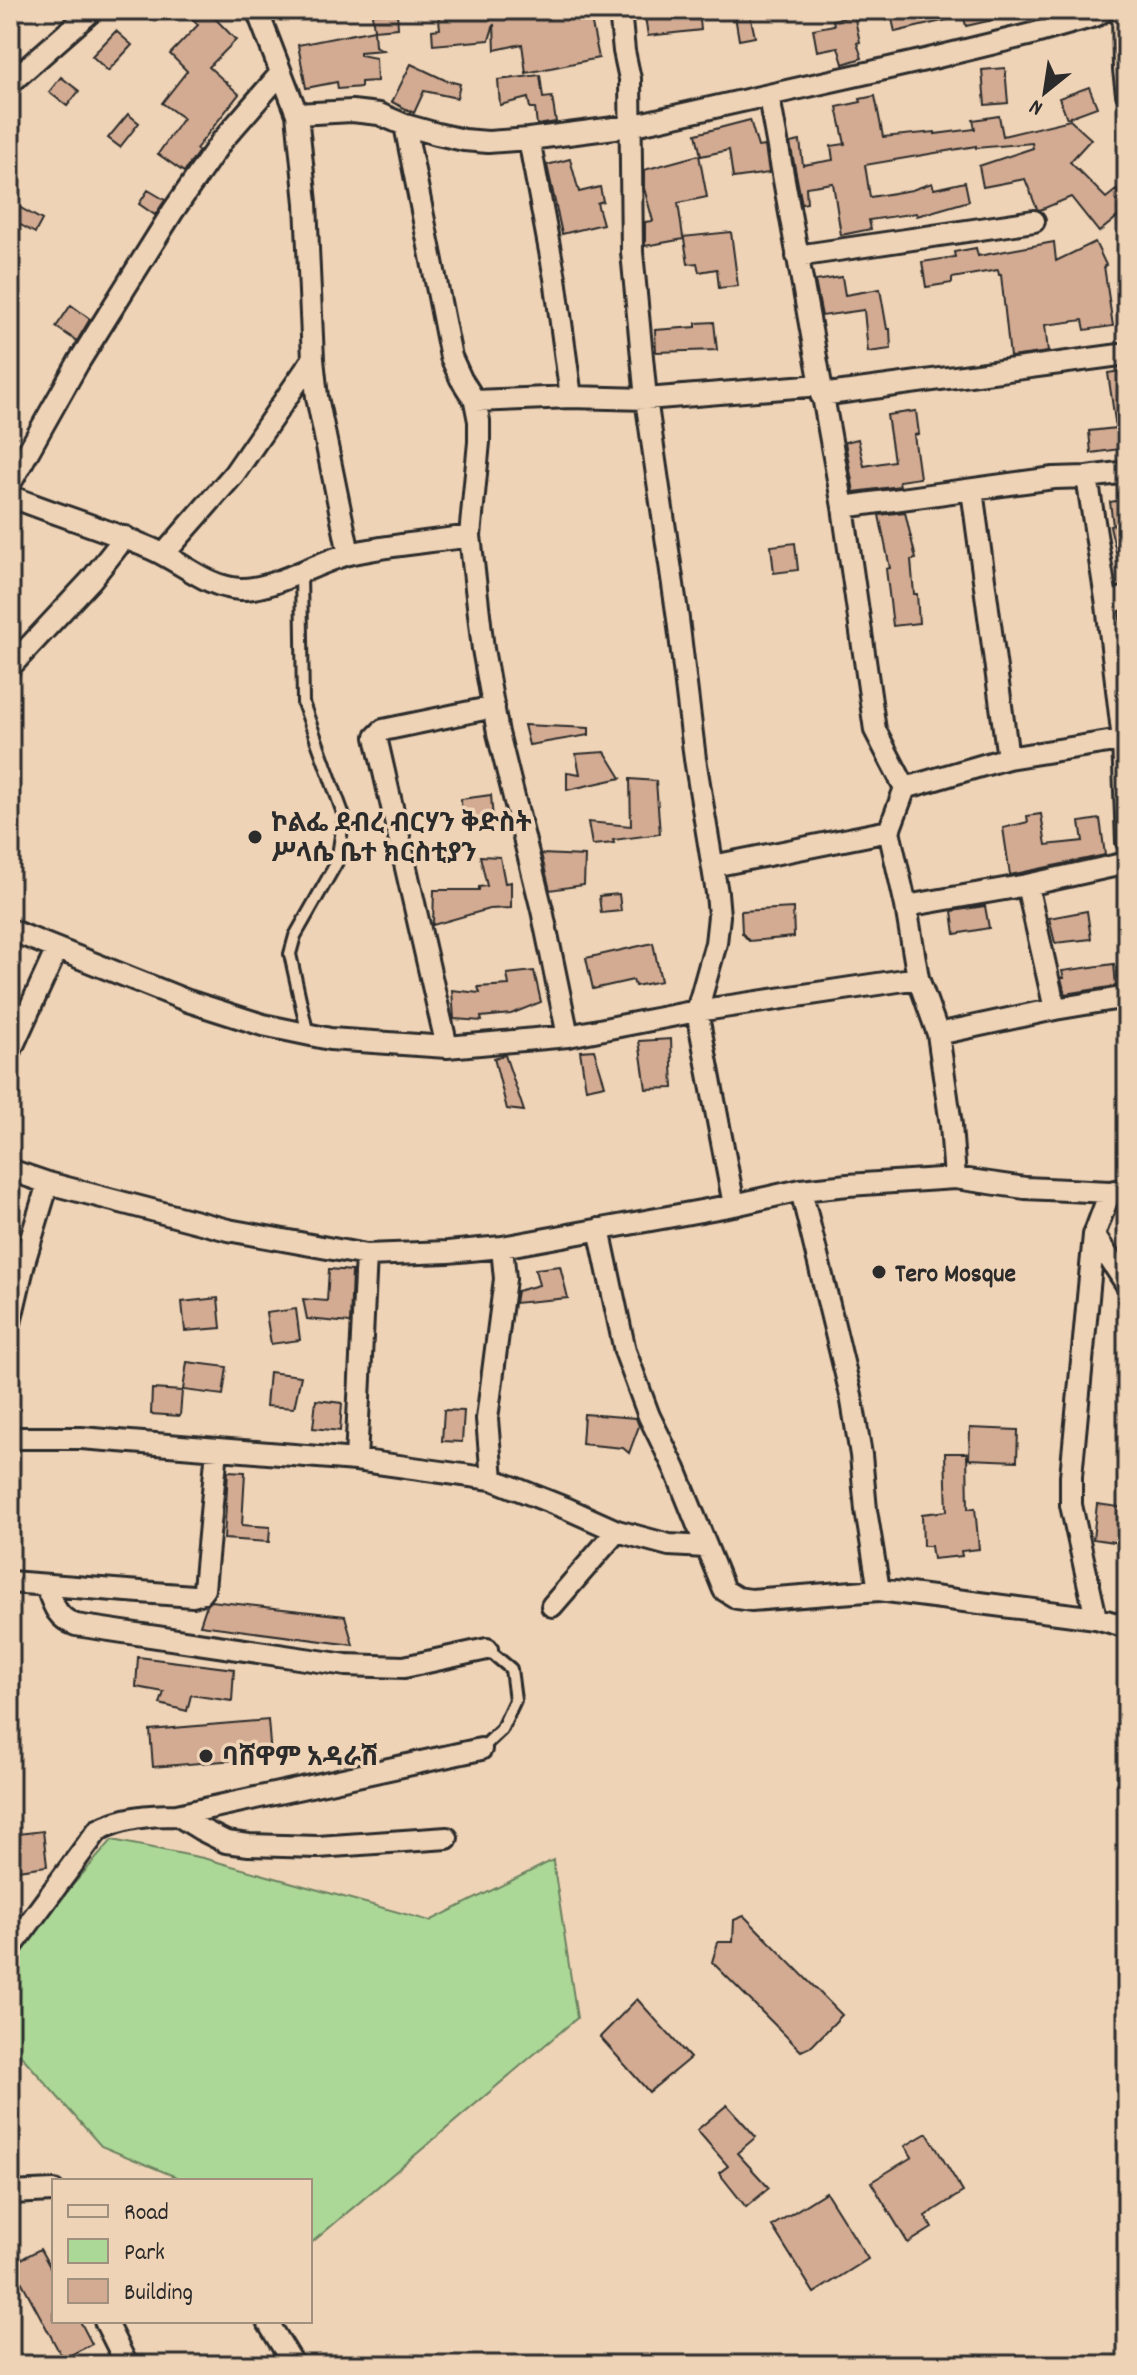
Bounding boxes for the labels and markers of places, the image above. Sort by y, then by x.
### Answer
place label: ኮልፌ ደብረ ብርሃን ቅድስት ሥላሴ ቤተ ክርስቲያን [271,807,532,874]
marker: ኮልፌ ደብረ ብርሃን ቅድስት ሥላሴ ቤተ ክርስቲያን [246,828,264,846]
place label: Tero Mosque [895,1257,1016,1294]
marker: Tero Mosque [870,1263,888,1281]
place label: ባሸዋም አዳራሽ [222,1741,379,1778]
marker: ባሸዋም አዳራሽ [197,1747,215,1765]

